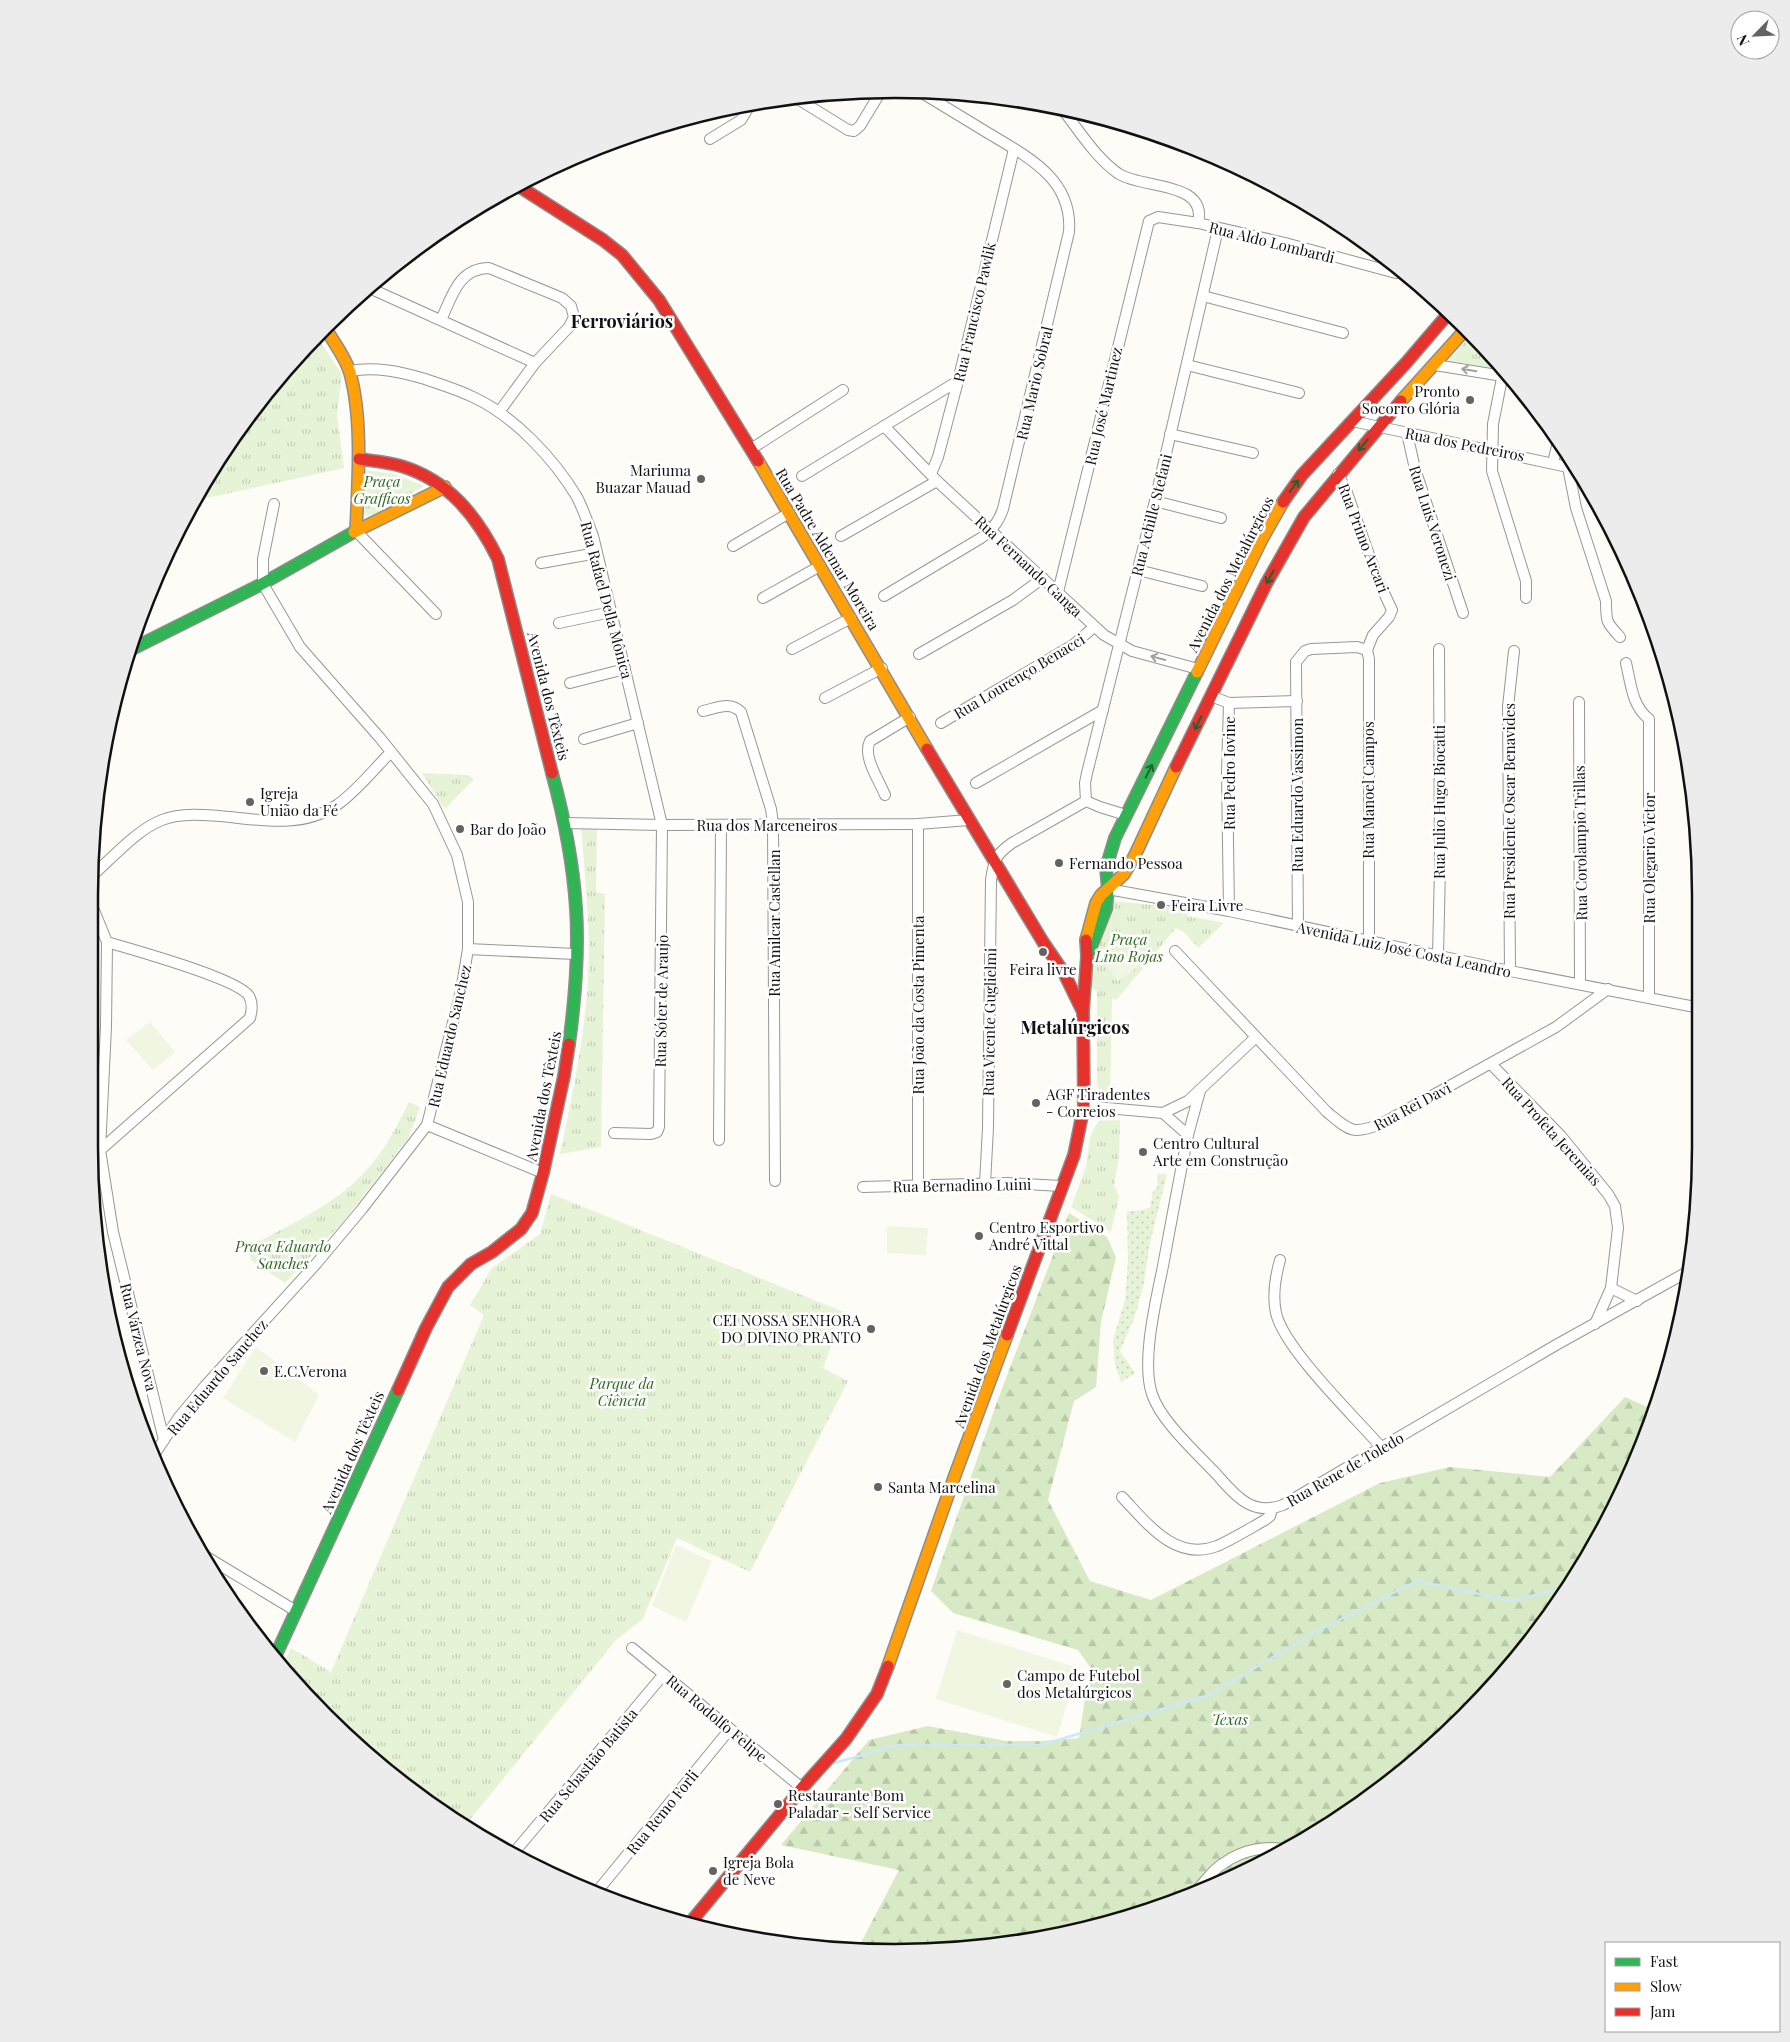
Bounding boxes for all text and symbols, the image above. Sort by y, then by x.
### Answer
north arrow [1730,10,1780,60]
text: N [1732,32,1753,49]
street label: Rua Aldo Lombardi [1207,217,1338,267]
street label: Rua Francisco Pawlik [948,239,1000,384]
district label: Ferroviários [571,309,673,333]
street label: Rua Mario Sobral [1011,324,1057,442]
street label: Rua José Martinez [1080,345,1126,467]
one-way arrow [1461,365,1477,375]
place label: Pronto Socorro Glória [1362,381,1461,418]
marker: Pronto Socorro Glória [1464,394,1476,406]
street label: Rua dos Pedreiros [1403,423,1527,465]
one-way arrow [1357,438,1369,451]
street label: Rua Achille Stefani [1126,451,1176,578]
place label: Mariuma Buazar Mauad [595,460,692,497]
street label: Rua Luis Veronezi [1405,463,1461,584]
street label: Rua Padre Aldemar Moreira [772,464,885,634]
park label: Praça Grafficos [353,471,411,508]
marker: Mariuma Buazar Mauad [695,473,707,485]
one-way arrow [1289,479,1299,493]
street label: Rua Primo Arcari [1334,480,1394,596]
street label: Avenida dos Metalúrgicos [1182,493,1278,656]
street label: Rua Fernando Ganga [971,511,1087,621]
street label: Rua Rafael Della Mônica [576,519,638,681]
one-way arrow [1265,569,1274,584]
street label: Avenida dos Têxteis [523,628,575,763]
street label: Rua Lourenço Benacci [950,629,1089,723]
one-way arrow [1150,652,1166,662]
street label: Rua Presidente Oscar Benavides [1499,703,1519,919]
one-way arrow [1193,715,1203,730]
street label: Rua Pedro Iovine [1219,716,1239,830]
street label: Rua Eduardo Vassimon [1287,718,1307,872]
street label: Rua Manoel Campos [1358,721,1378,859]
street label: Rua Julio Hugo Biocatti [1429,724,1449,879]
one-way arrow [1144,764,1154,779]
street label: Rua Corolampio Trillas [1569,765,1591,921]
place label: Igreja União da Fé [260,783,338,820]
street label: Rua Olegario Victor [1639,792,1659,923]
marker: Igreja União da Fé [244,796,256,808]
street label: Rua dos Marceneiros [697,815,837,835]
place label: Bar do João [470,819,546,839]
marker: Bar do João [454,823,466,835]
street label: Rua Amilcar Castellan [764,849,784,997]
place label: Fernando Pessoa [1069,853,1183,873]
marker: Fernando Pessoa [1053,857,1065,869]
place label: Feira Livre [1171,895,1243,915]
marker: Feira Livre [1155,899,1167,911]
street label: Rua João da Costa Pimenta [908,915,928,1094]
street label: Avenida Luiz José Costa Leandro [1294,916,1513,982]
park label: Praça Lino Rojas [1094,929,1163,966]
street label: Rua Sóter de Araujo [650,934,672,1068]
marker: Feira livre [1037,946,1049,958]
street label: Rua Vicente Guglielmi [978,947,1000,1096]
place label: Feira livre [1009,959,1077,979]
street label: Rua Eduardo Sanchez [423,963,475,1109]
district label: Metalúrgicos [1020,1015,1130,1039]
street label: Avenida dos Têxteis [520,1029,565,1164]
street label: Rua Profeta Jeremias [1498,1072,1606,1190]
street label: Rua Rei Davi [1370,1077,1455,1135]
place label: AGF Tiradentes - Correios [1045,1084,1150,1121]
marker: AGF Tiradentes - Correios [1030,1097,1042,1109]
place label: Centro Cultural Arte em Construção [1152,1133,1288,1170]
marker: Centro Cultural Arte em Construção [1137,1146,1149,1158]
street label: Rua Bernadino Luini [892,1174,1032,1196]
place label: Centro Esportivo André Vittal [988,1217,1104,1254]
marker: Centro Esportivo André Vittal [973,1230,985,1242]
park label: Praça Eduardo Sanches [234,1236,331,1273]
street label: Avenida dos Metalúrgicos [948,1262,1026,1431]
street label: Rua Várzea Nova [116,1281,162,1394]
place label: CEI NOSSA SENHORA DO DIVINO PRANTO [713,1310,862,1347]
street label: Rua Eduardo Sanchez [162,1315,272,1439]
marker: CEI NOSSA SENHORA DO DIVINO PRANTO [865,1323,877,1335]
place label: E.C.Verona [274,1361,348,1381]
marker: E.C.Verona [258,1365,270,1377]
park label: Parque da Ciência [589,1373,655,1410]
street label: Avenida dos Têxteis [316,1388,388,1517]
street label: Rua Rene de Toledo [1283,1427,1407,1511]
place label: Santa Marcelina [888,1477,996,1497]
marker: Santa Marcelina [872,1481,884,1493]
place label: Campo de Futebol dos Metalúrgicos [1017,1665,1140,1702]
street label: Rua Rodolfo Felipe [662,1670,772,1766]
marker: Campo de Futebol dos Metalúrgicos [1001,1678,1013,1690]
street label: Rua Sebastião Batista [534,1703,642,1826]
park label: Texas [1212,1709,1248,1729]
street label: Rua Remo Forli [622,1765,703,1859]
place label: Restaurante Bom Paladar - Self Service [788,1785,931,1822]
marker: Restaurante Bom Paladar - Self Service [772,1798,784,1810]
place label: Igreja Bola de Neve [723,1852,795,1889]
marker: Igreja Bola de Neve [707,1865,719,1877]
legend [1605,1942,1780,2032]
text: Fast [1650,1951,1679,1971]
text: Slow [1650,1976,1682,1996]
text: Jam [1649,2001,1676,2021]

